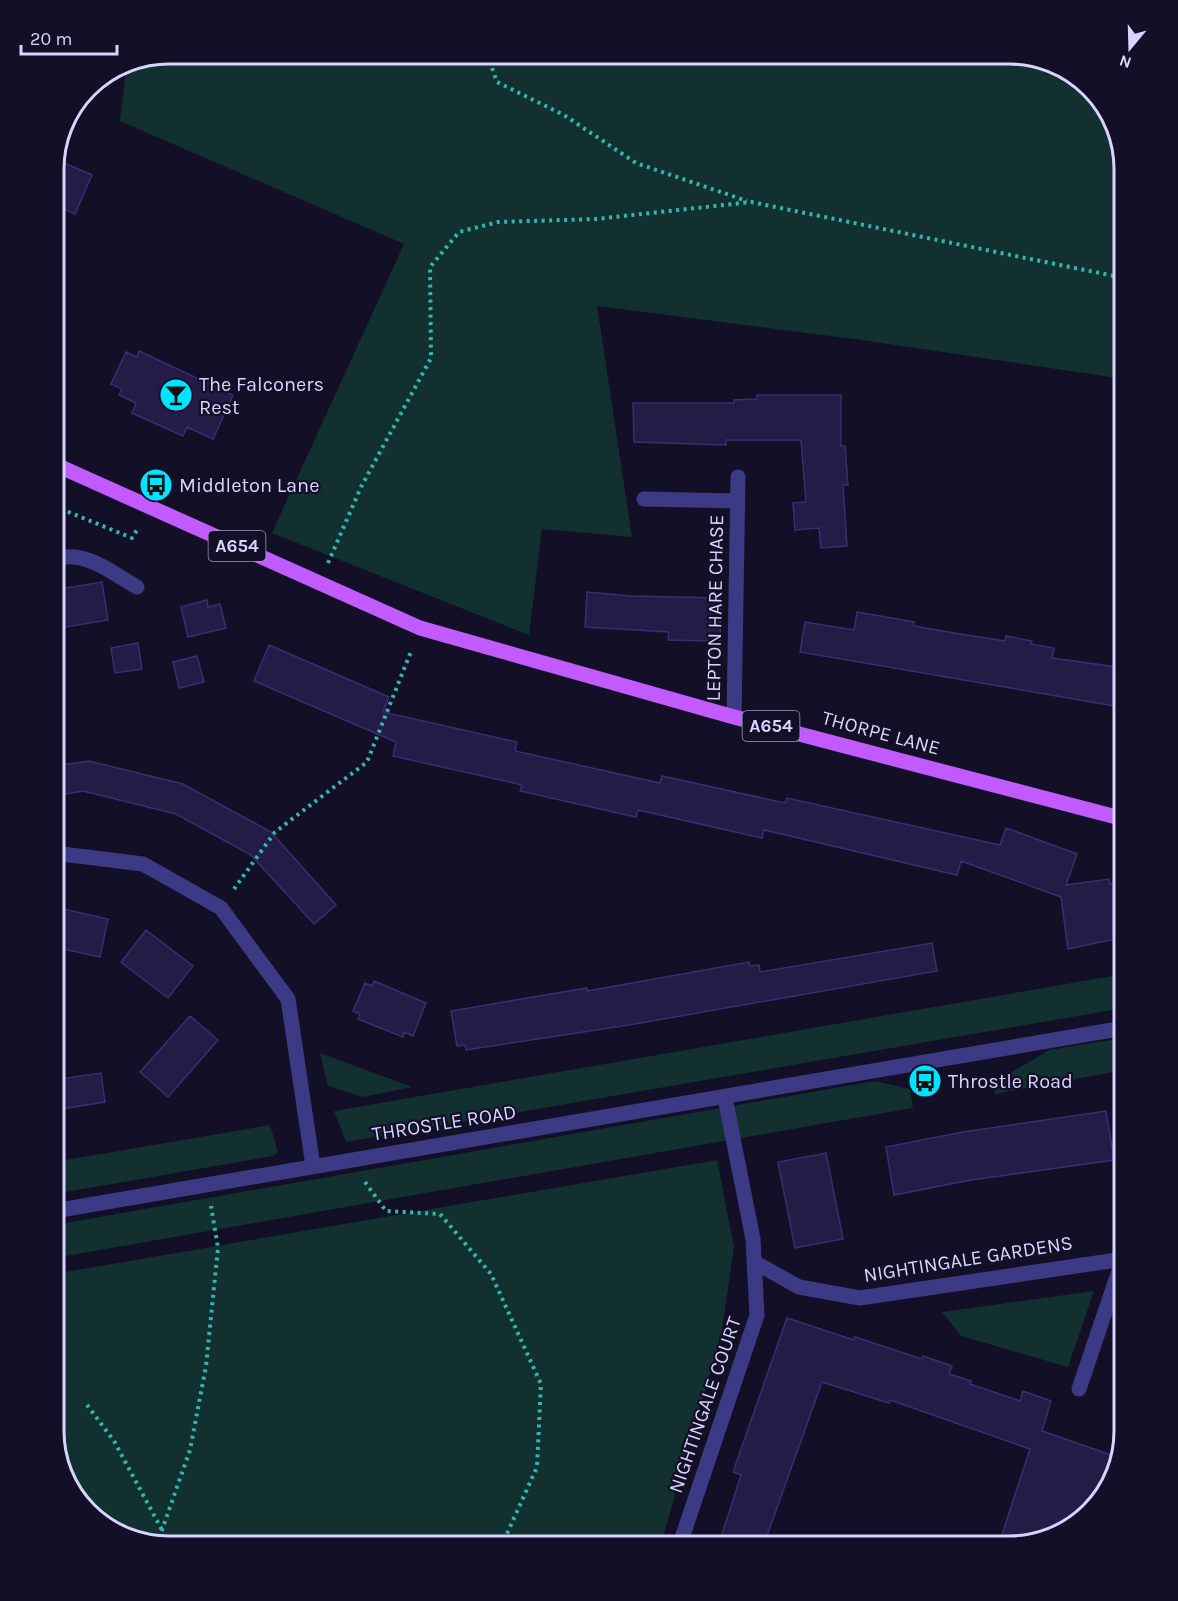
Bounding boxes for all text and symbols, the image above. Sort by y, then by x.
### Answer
scale bar [21,18,117,56]
north arrow [1100,18,1160,78]
text: 20 m [30,28,72,50]
text: N [1117,51,1134,73]
place label: The Falconers Rest [199,373,324,419]
bar icon: The Falconers Rest [158,377,194,413]
bus stop icon: Middleton Lane [138,467,174,503]
place label: Middleton Lane [179,474,319,497]
street label: LEPTON HARE CHASE [702,515,728,701]
road number: A654 [208,531,266,561]
street label: THORPE LANE [819,706,943,760]
road number: A654 [742,711,800,741]
bus stop icon: Throstle Road [907,1063,943,1099]
place label: Throstle Road [948,1070,1073,1093]
street label: THROSTLE ROAD [370,1100,518,1146]
street label: NIGHTINGALE GARDENS [862,1231,1074,1287]
street label: NIGHTINGALE COURT [664,1314,746,1496]

